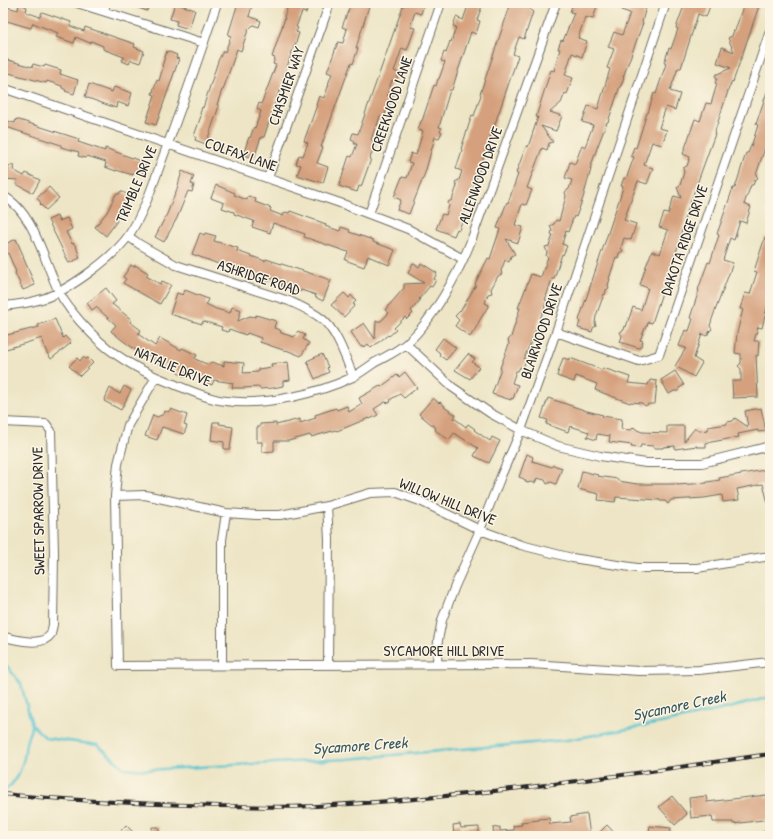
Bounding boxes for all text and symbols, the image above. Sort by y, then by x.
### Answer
street label: CHASMIER WAY [263,43,309,128]
street label: CREEKWOOD LANE [365,53,417,155]
street label: ALLENWOOD DRIVE [453,123,507,227]
street label: COLFAX LANE [202,132,280,176]
street label: TRIMBLE DRIVE [110,142,162,226]
street label: DAKOTA RIDGE DRIVE [655,182,713,298]
street label: ASHRIDGE ROAD [215,254,304,300]
street label: BLAIRWOOD DRIVE [515,280,567,382]
street label: NATALIE DRIVE [131,340,215,392]
street label: SWEET SPARROW DRIVE [26,446,50,575]
street label: WILLOW HILL DRIVE [396,472,500,530]
street label: SYCAMORE HILL DRIVE [384,640,505,661]
water label: Sycamore Creek [631,684,729,726]
water label: Sycamore Creek [312,731,409,759]

